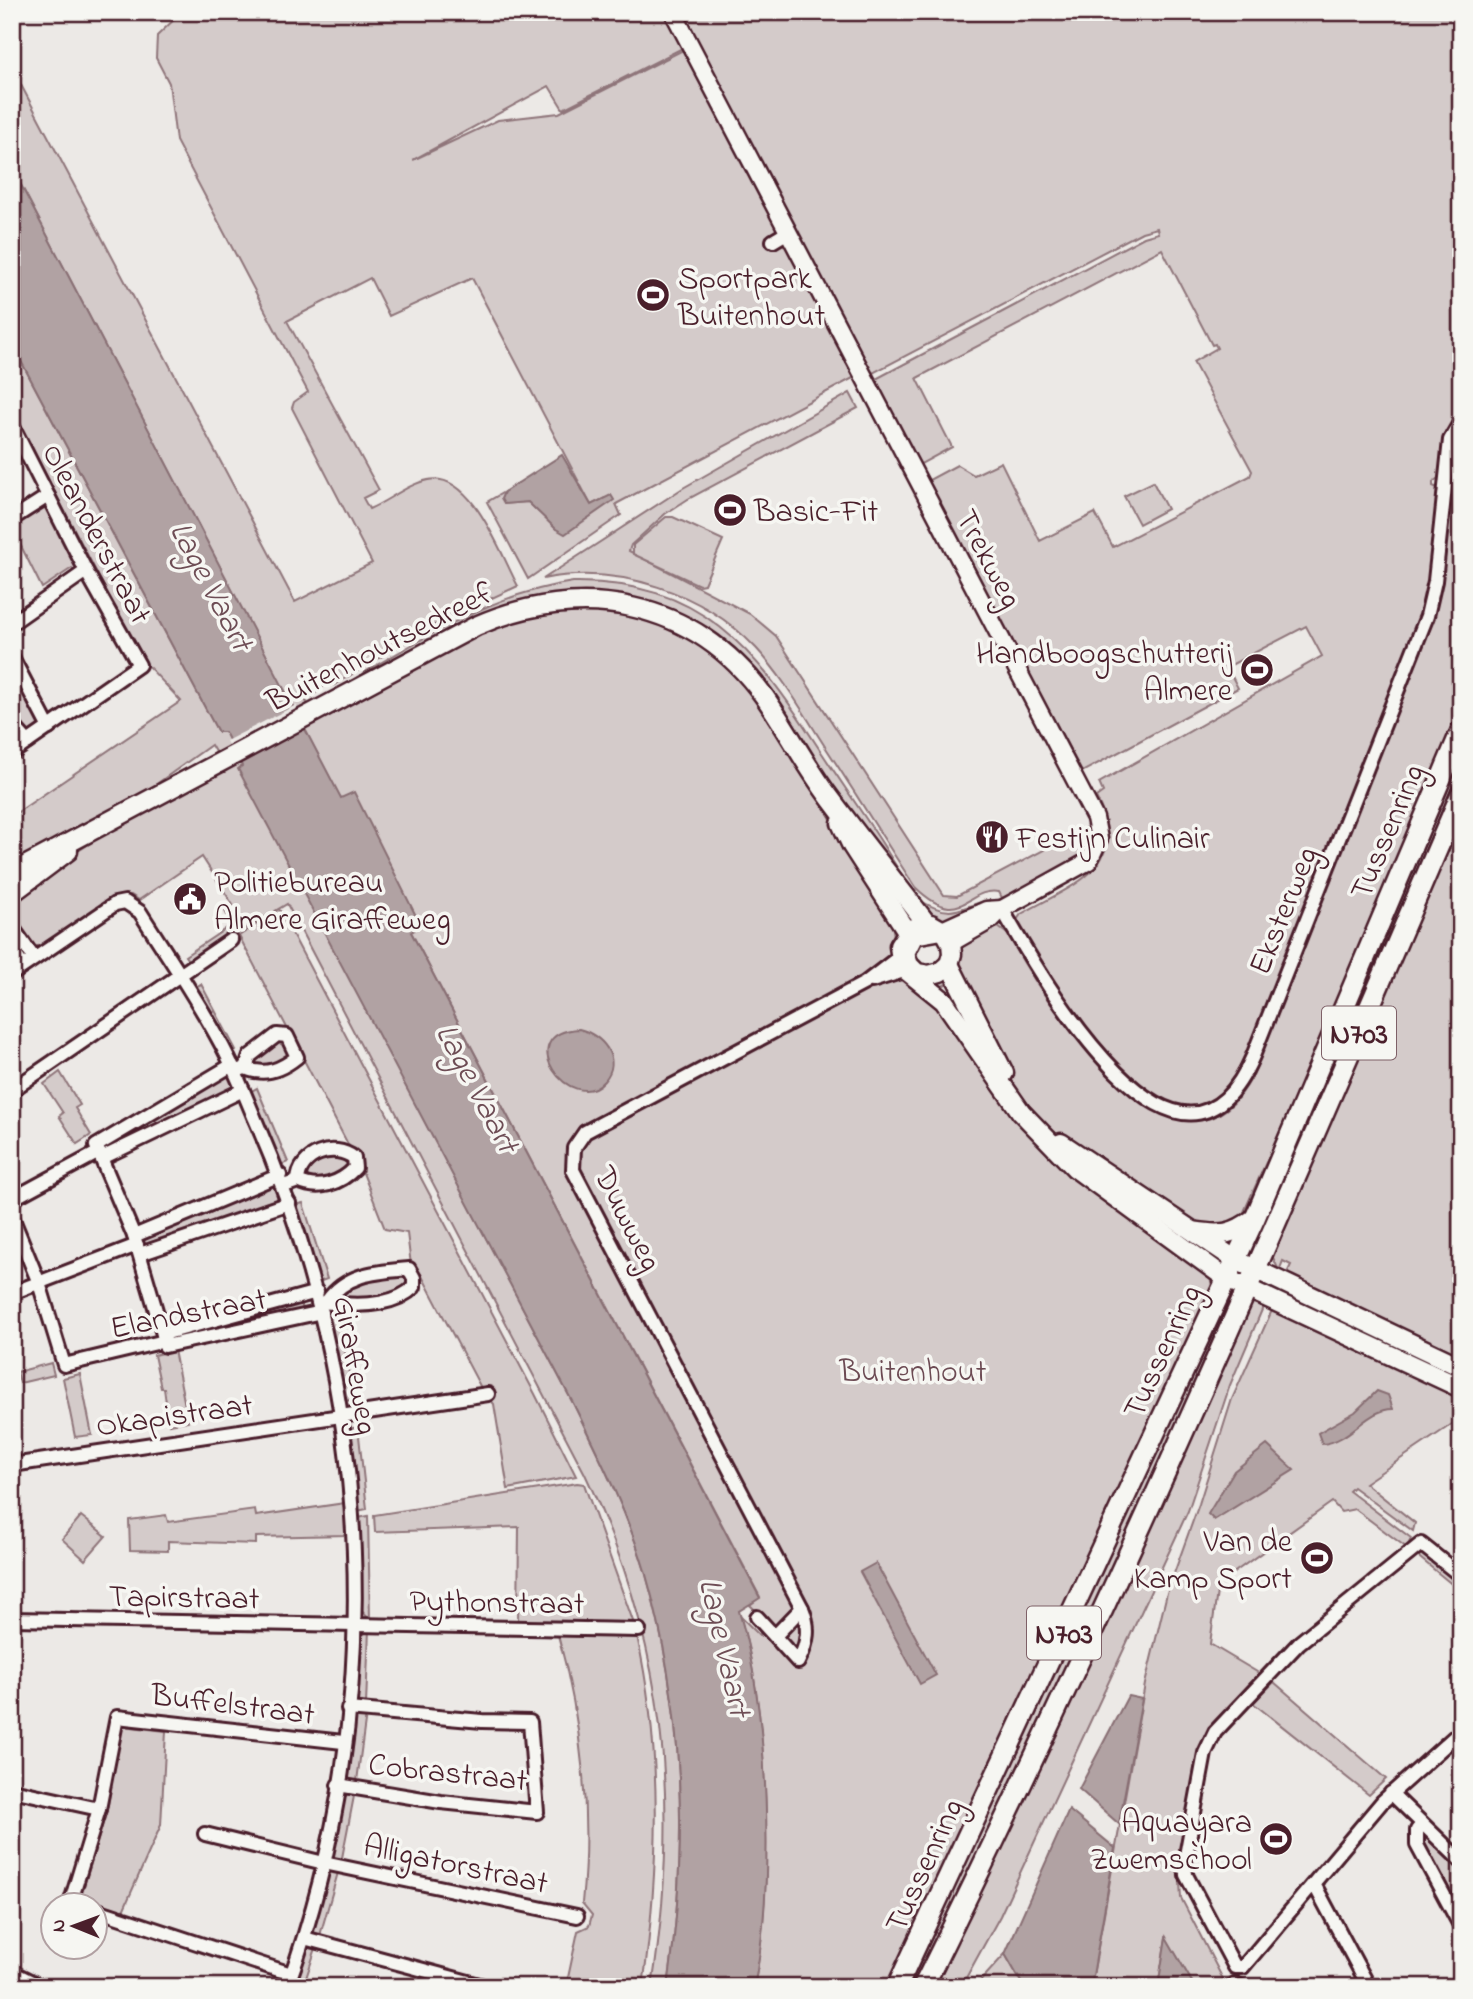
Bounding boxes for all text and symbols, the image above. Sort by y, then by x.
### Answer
place label: Sportpark Buitenhout [677,257,825,341]
sports icon: Sportpark Buitenhout [634,276,672,314]
street label: Oleanderstraat [28,436,162,633]
place label: Basic-Fit [753,490,879,537]
sports icon: Basic-Fit [711,491,749,529]
street label: Trekweg [941,502,1033,618]
water label: Lage Vaart [154,514,265,663]
street label: Buitenhoutsedreef [258,572,502,727]
place label: Handboogschutterij Almere [976,632,1233,716]
sports icon: Handboogschutterij Almere [1238,651,1276,689]
street label: Tussenring [1340,757,1439,907]
place label: Festijn Culinair [1015,817,1210,864]
restaurant icon: Festijn Culinair [973,818,1011,856]
street label: Eksterweg [1238,840,1332,982]
place label: Politiebureau Almere Giraffeweg [214,861,451,945]
public building icon: Politiebureau Almere Giraffeweg [171,880,209,918]
road number: N703 [1322,1007,1396,1060]
water label: Lage Vaart [420,1016,531,1165]
street label: Duwweg [579,1158,672,1280]
street label: Elandstraat [107,1277,271,1354]
street label: Tussenring [1113,1278,1216,1427]
street label: Giraffeweg [318,1293,389,1439]
park label: Buitenhout [838,1350,987,1397]
street label: Okapistraat [93,1383,256,1452]
place label: Van de Kamp Sport [1134,1520,1293,1604]
sports icon: Van de Kamp Sport [1298,1539,1336,1577]
water label: Lage Vaart [683,1574,763,1725]
street label: Tapirstraat [108,1575,260,1624]
street label: Pythonstraat [409,1579,585,1630]
road number: N703 [1027,1606,1101,1660]
street label: Buffelstraat [147,1673,317,1740]
street label: Cobrastraat [366,1743,530,1806]
street label: Tussenring [875,1792,978,1941]
place label: Aquayara Zwemschool [1090,1801,1252,1885]
sports icon: Aquayara Zwemschool [1257,1820,1295,1858]
street label: Alligatorstraat [359,1824,552,1909]
north arrow [38,1890,108,1960]
text: N [46,1919,73,1932]

